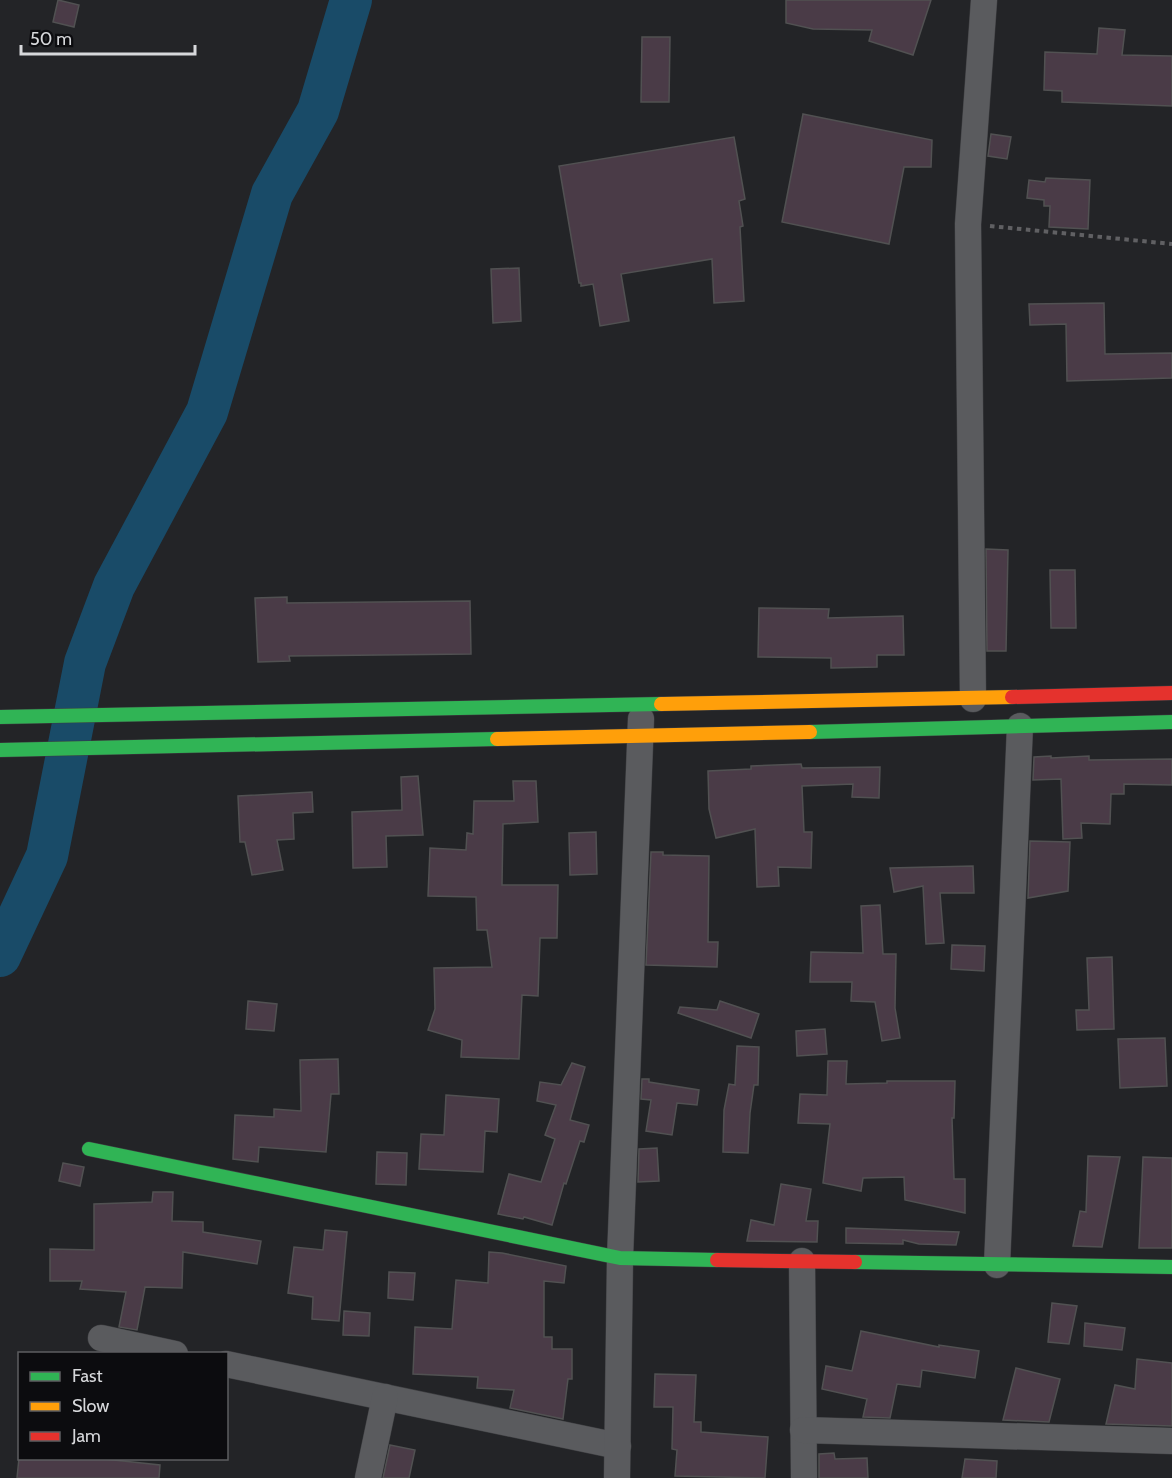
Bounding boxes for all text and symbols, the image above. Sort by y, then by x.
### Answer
scale bar [21,18,195,56]
text: 50 m [30,28,72,50]
legend [18,1352,228,1460]
text: Fast [72,1365,103,1387]
text: Slow [72,1395,109,1417]
text: Jam [71,1425,101,1447]

